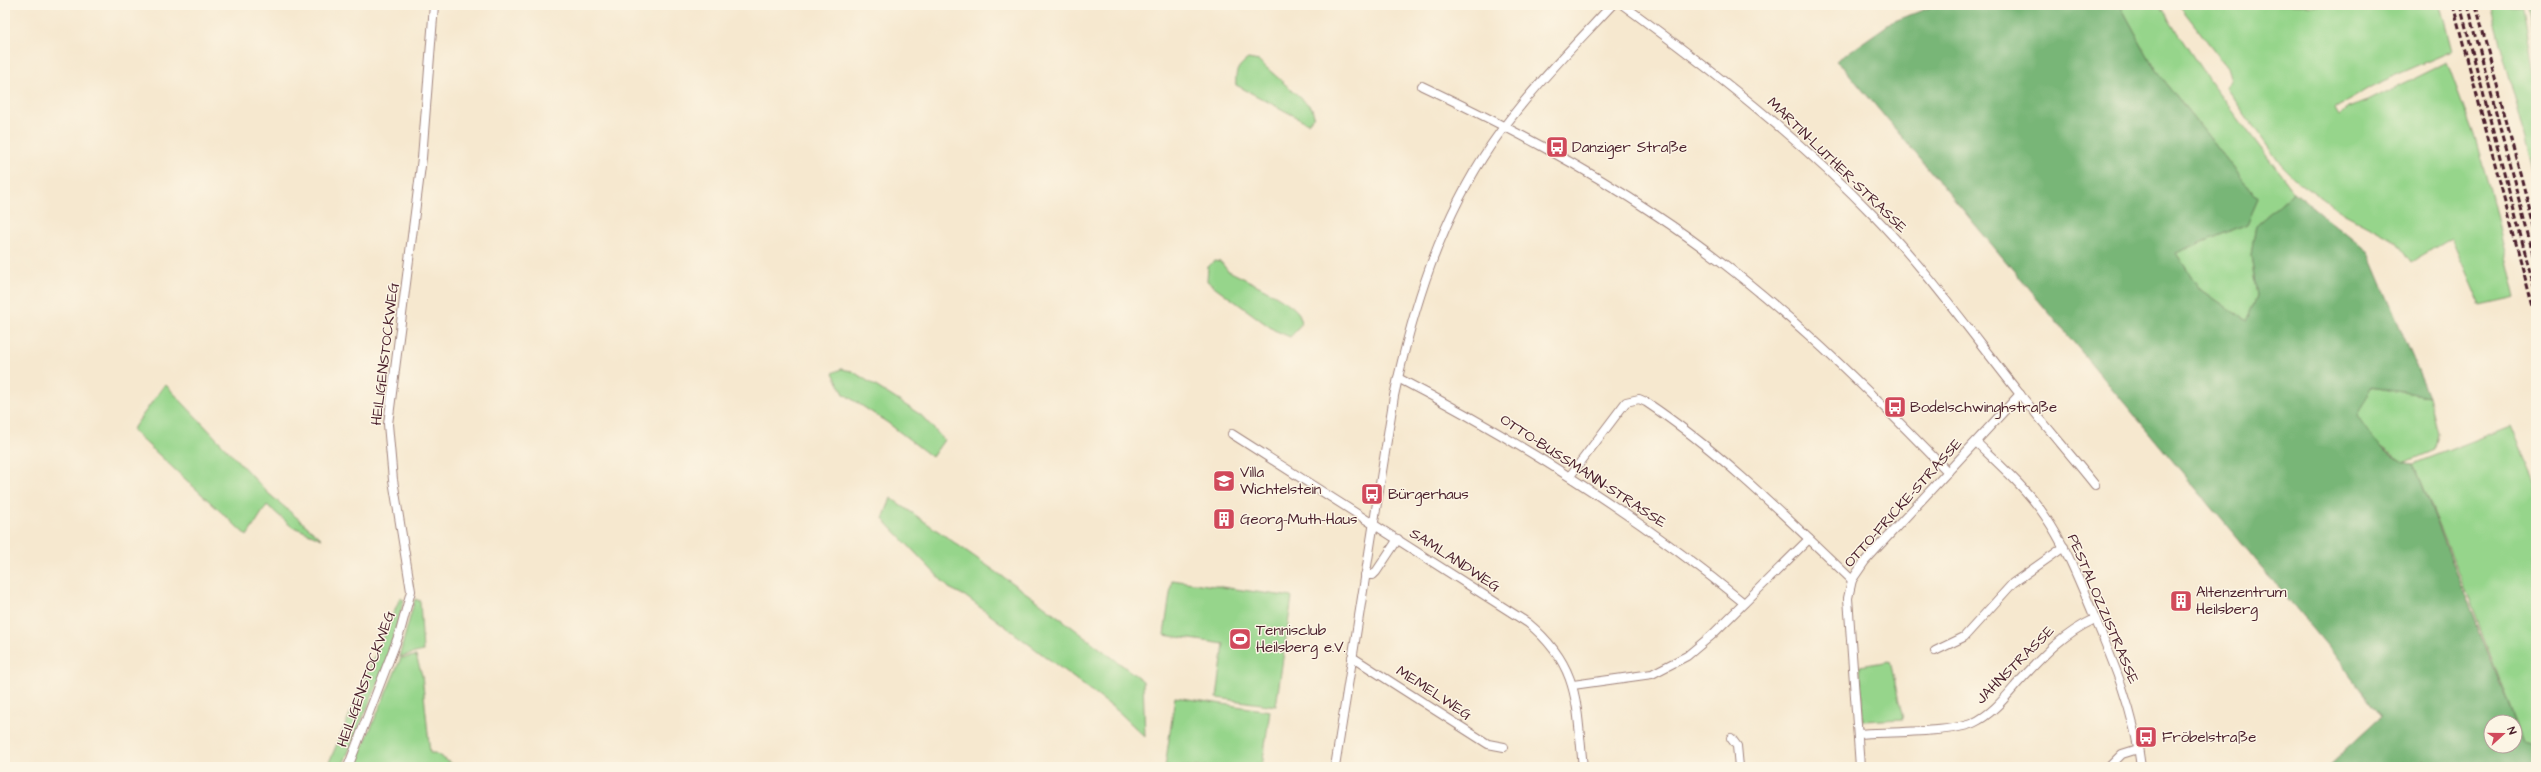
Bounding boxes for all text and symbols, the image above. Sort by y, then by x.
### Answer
street label: MARTIN-LUTHER-STRASSE [1762,92,1912,238]
bus stop icon: Danziger Straße [1544,134,1570,160]
place label: Danziger Straße [1572,137,1687,159]
street label: HEILIGENSTOCKWEG [366,281,404,427]
bus stop icon: Bodelschwinghstraße [1882,394,1908,420]
place label: Bodelschwinghstraße [1910,397,2057,419]
street label: OTTO-BUSSMANN-STRASSE [1496,409,1670,533]
street label: OTTO-FRICKE-STRASSE [1839,434,1967,572]
place label: Villa Wichtelstein [1240,462,1322,500]
school or university icon: Villa Wichtelstein [1211,468,1237,494]
bus stop icon: Bürgerhaus [1359,481,1385,507]
place label: Bürgerhaus [1388,484,1469,506]
building icon: Georg-Muth-Haus [1211,506,1237,532]
place label: Georg-Muth-Haus [1240,509,1358,531]
street label: SAMLANDWEG [1406,523,1505,598]
street label: PESTALOZZISTRASSE [2062,531,2144,687]
place label: Altenzentrum Heilsberg [2196,582,2287,621]
building icon: Altenzentrum Heilsberg [2168,588,2194,614]
street label: HEILIGENSTOCKWEG [332,607,401,750]
place label: Tennisclub Heilsberg e.V. [1256,620,1346,659]
street label: JAHNSTRASSE [1971,621,2059,709]
sports icon: Tennisclub Heilsberg e.V. [1227,626,1253,652]
street label: MEMELWEG [1392,661,1476,726]
north arrow [2483,714,2523,754]
bus stop icon: Fröbelstraße [2133,724,2159,750]
text: N [2504,725,2520,737]
place label: Fröbelstraße [2162,727,2256,748]

